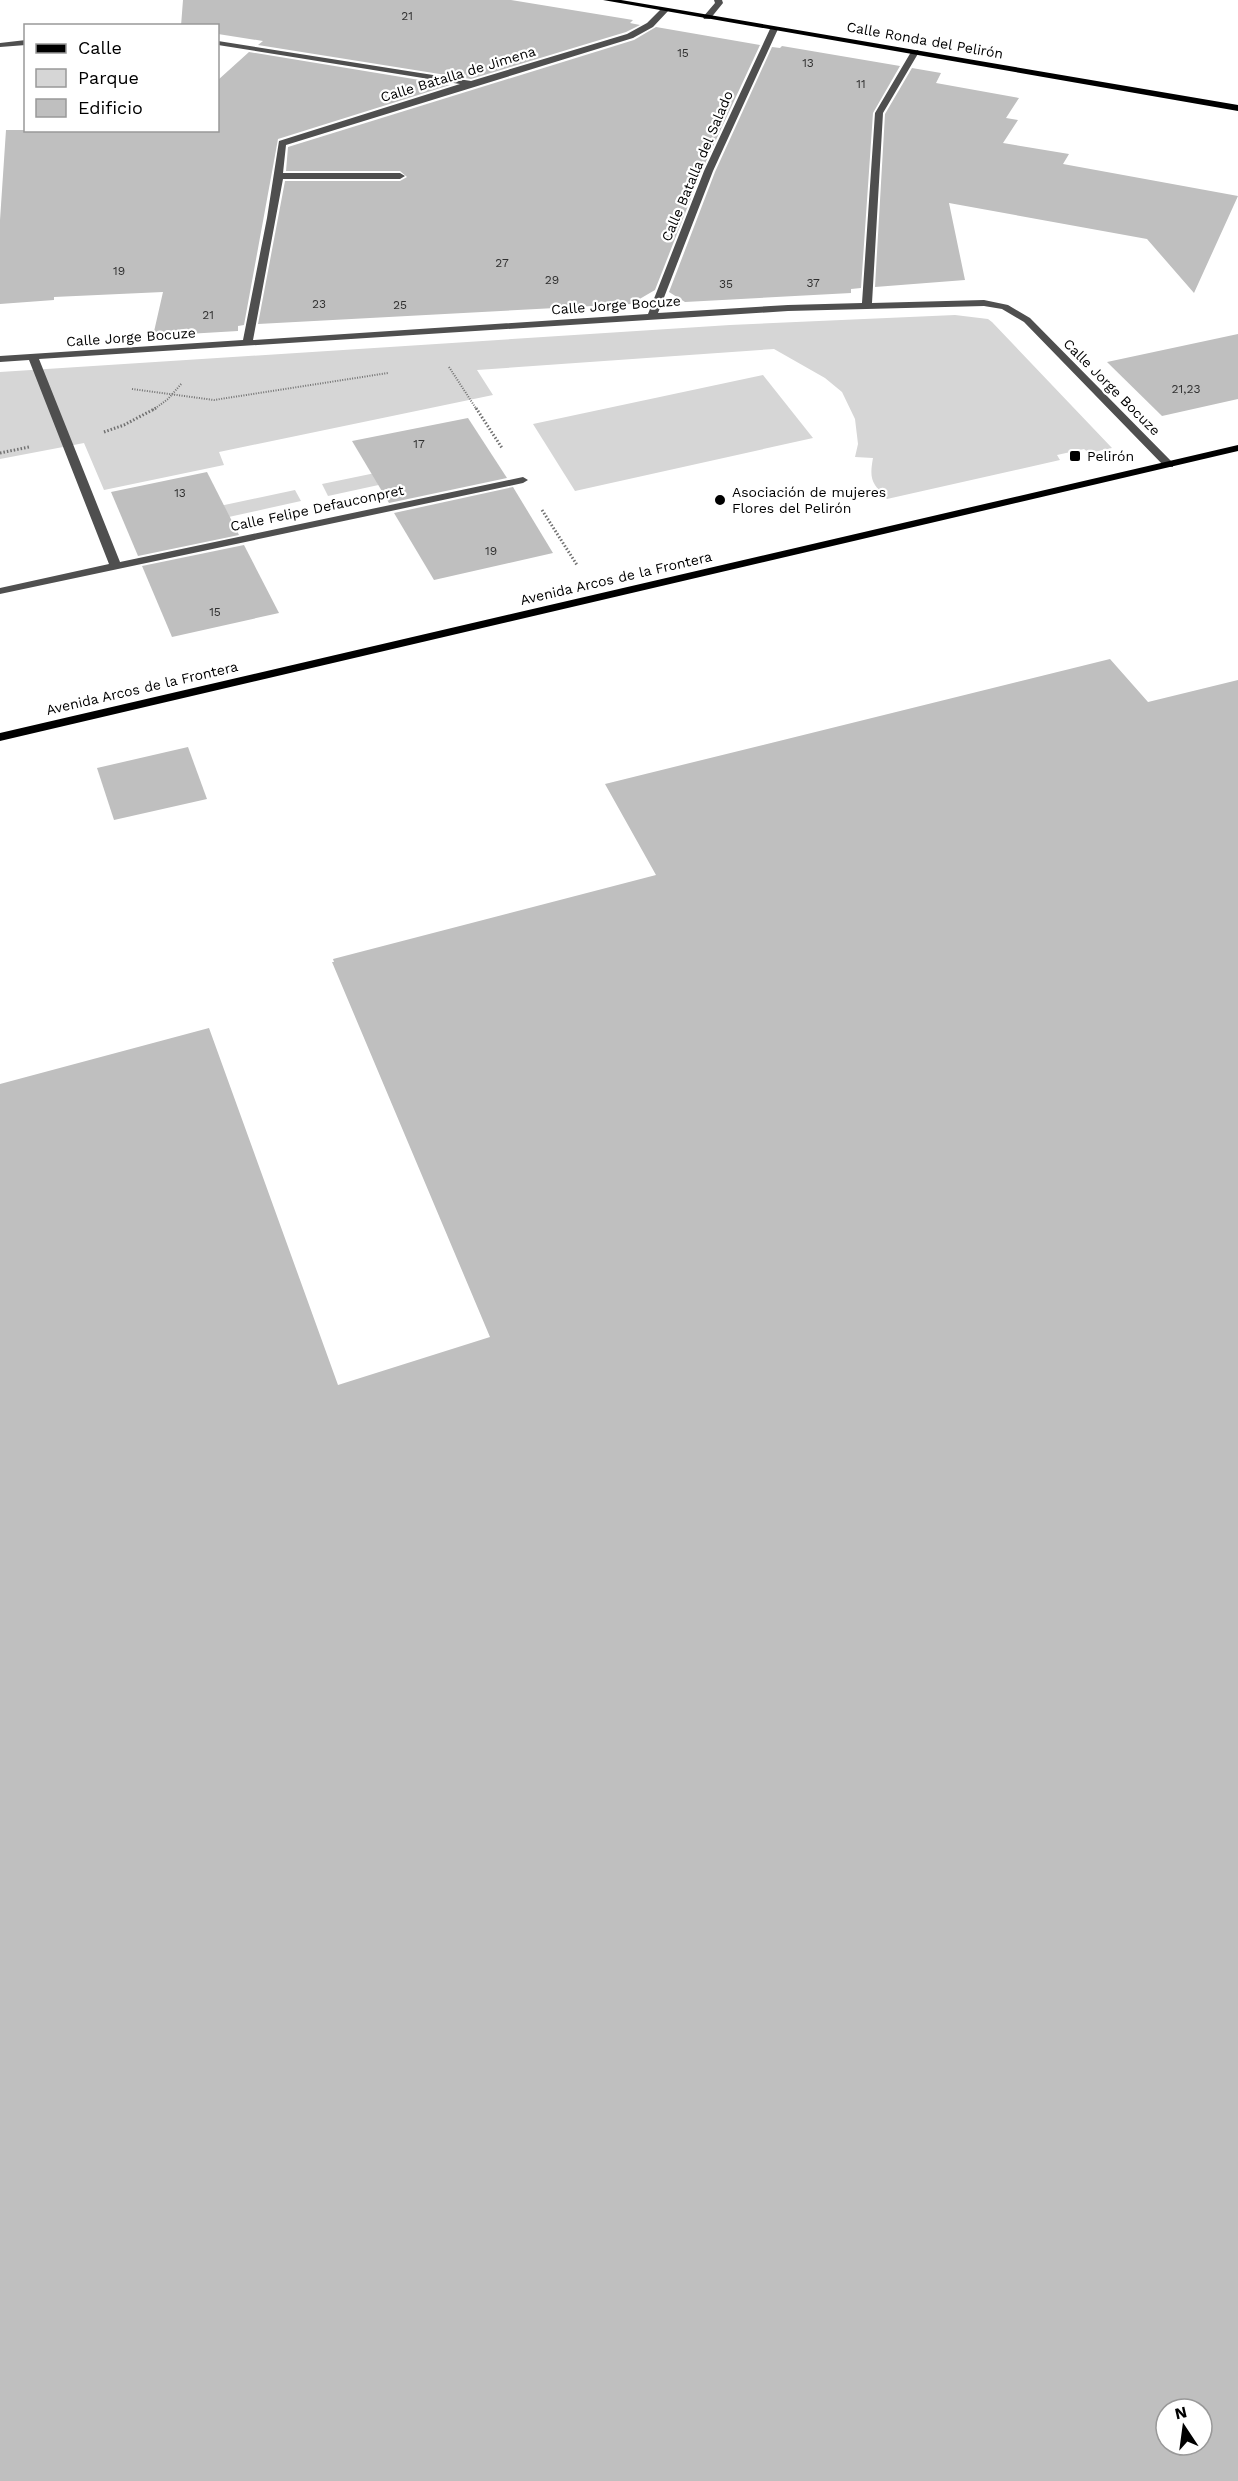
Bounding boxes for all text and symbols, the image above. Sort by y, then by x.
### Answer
house number: 21 [401,9,413,23]
street label: Calle Ronda del Pelirón [845,18,1005,62]
legend [24,24,219,132]
text: Calle [78,37,122,58]
street label: Calle Batalla de Jimena [379,43,538,105]
house number: 15 [677,46,689,60]
house number: 13 [802,56,814,70]
text: Parque [78,67,139,88]
house number: 11 [856,77,866,91]
street label: Calle Batalla del Salado [658,88,736,244]
text: Edificio [78,97,143,118]
house number: 27 [495,256,509,270]
house number: 19 [113,264,125,278]
house number: 29 [545,273,559,287]
house number: 37 [806,276,820,290]
house number: 35 [719,277,733,291]
street label: Calle Jorge Bocuze [551,292,681,318]
house number: 23 [312,297,326,311]
house number: 25 [393,298,407,312]
house number: 21 [202,308,214,322]
street label: Calle Jorge Bocuze [66,324,196,350]
street label: Calle Jorge Bocuze [1060,335,1164,439]
house number: 21,23 [1172,382,1200,396]
house number: 17 [413,437,425,451]
place label: Pelirón [1087,448,1134,464]
marker: Pelirón [1068,449,1082,463]
street label: Calle Felipe Defauconpret [229,482,405,534]
place label: Asociación de mujeres Flores del Pelirón [732,484,886,516]
house number: 13 [174,486,186,500]
marker: Asociación de mujeres Flores del Pelirón [713,493,727,507]
house number: 19 [485,544,497,558]
street label: Avenida Arcos de la Frontera [519,548,714,608]
house number: 15 [209,605,221,619]
street label: Avenida Arcos de la Frontera [45,658,240,718]
north arrow [1154,2397,1214,2457]
text: N [1173,2402,1189,2423]

